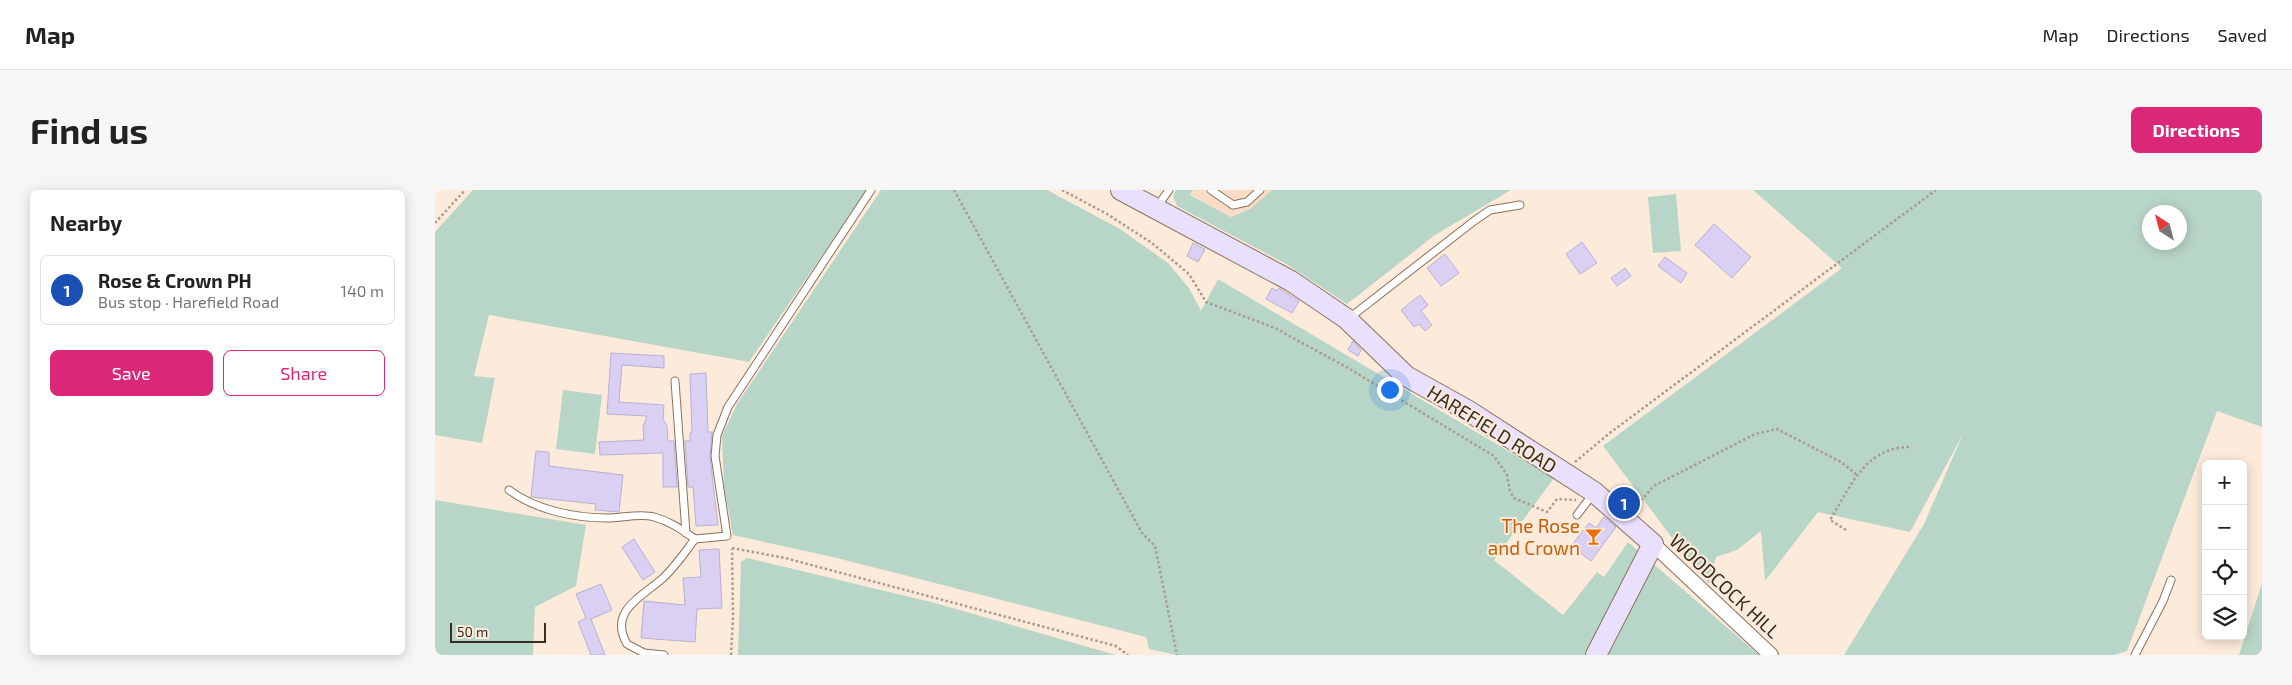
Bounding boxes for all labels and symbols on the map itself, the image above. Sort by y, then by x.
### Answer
north arrow [2142,205,2187,250]
your location [1377,377,1403,403]
street label: HAREFIELD ROAD [1423,380,1561,478]
pin: 1 [1608,484,1640,522]
place label: The Rose and Crown [1488,514,1580,559]
bar icon: The Rose and Crown [1584,527,1604,547]
street label: WOODCOCK HILL [1665,529,1786,643]
scale bar [450,620,546,643]

